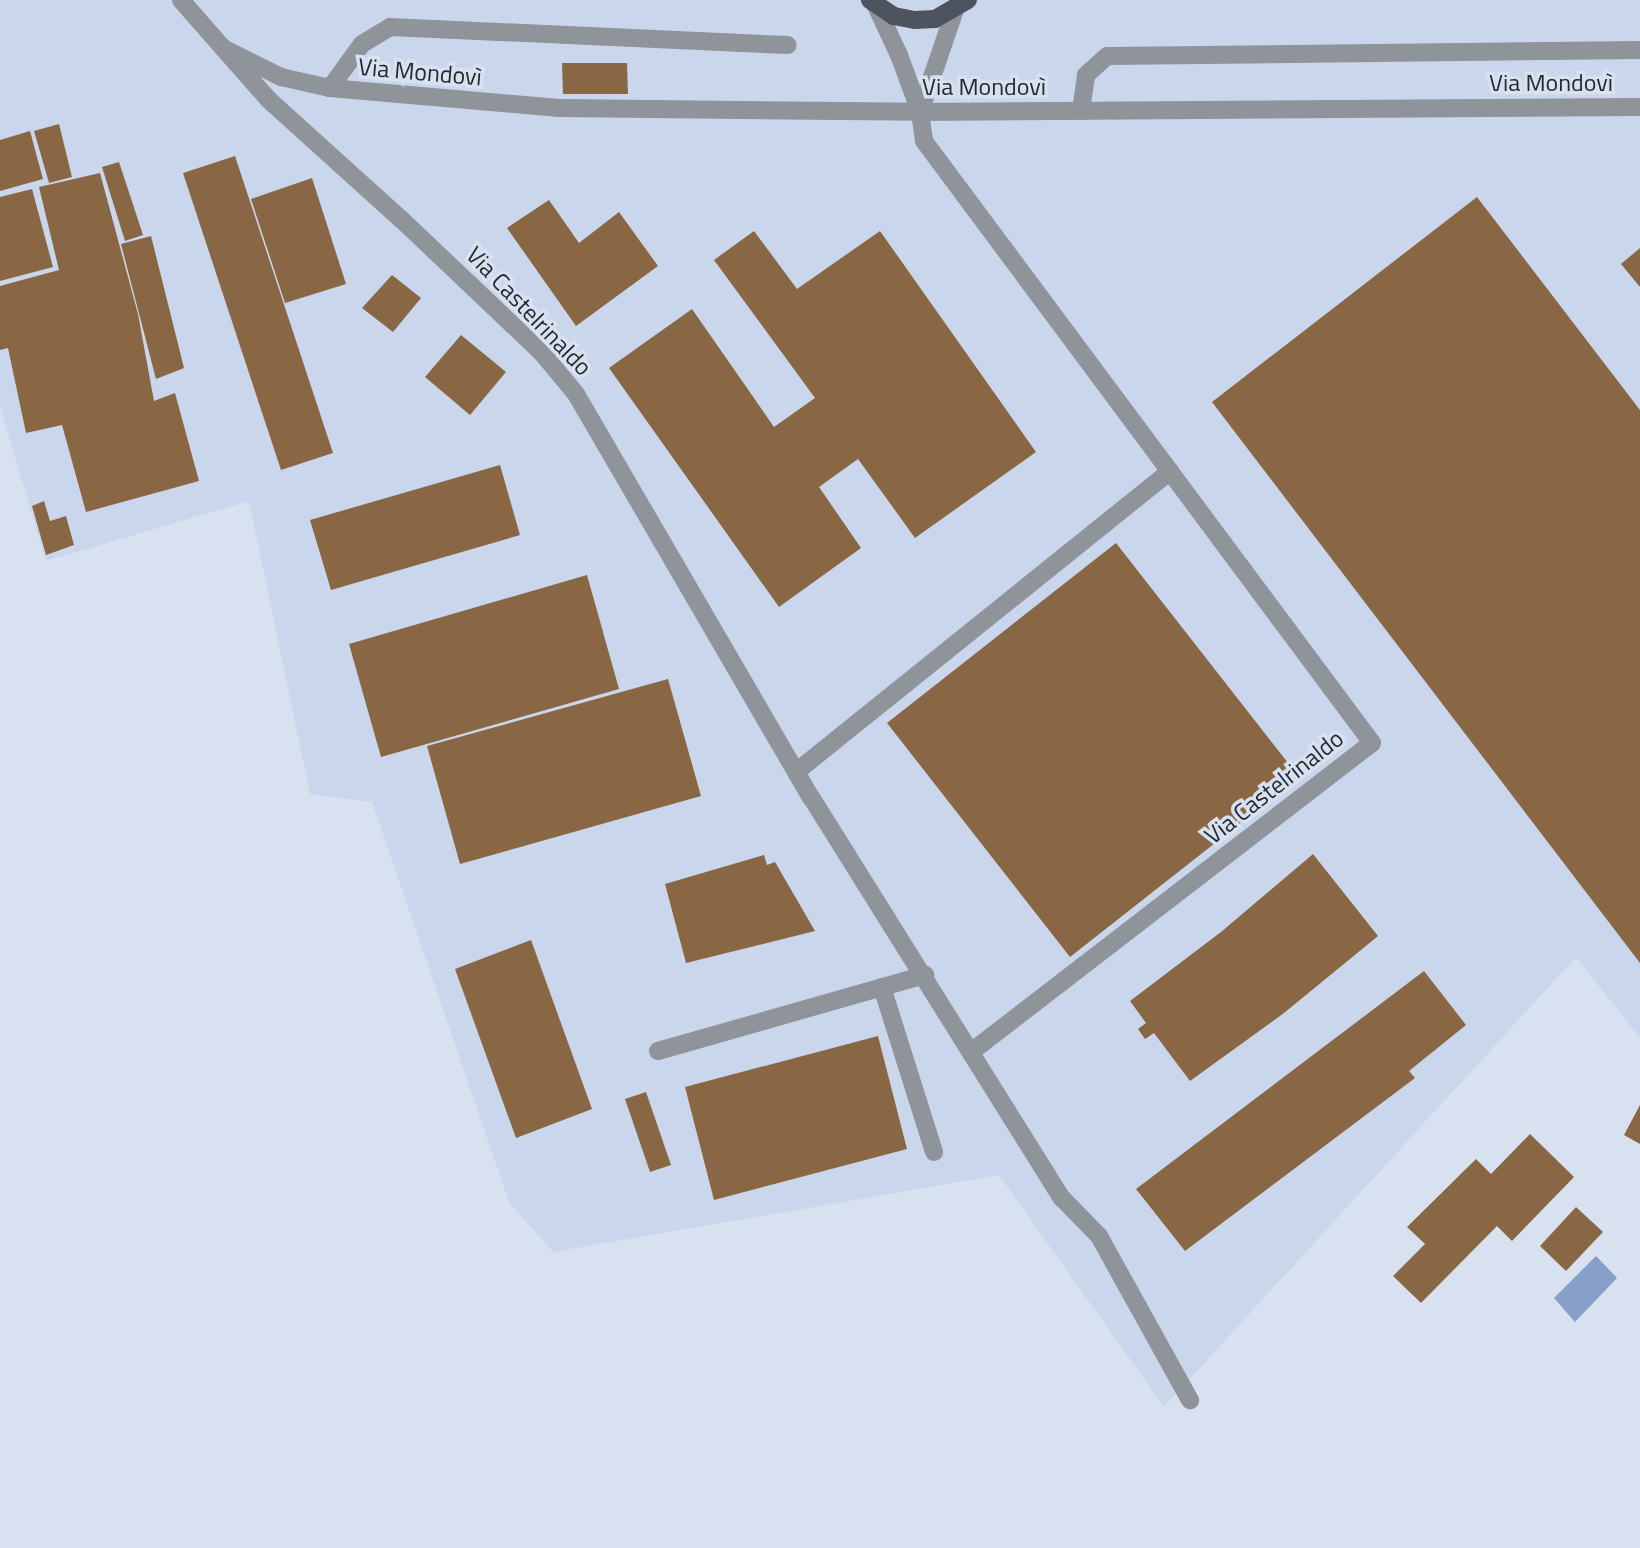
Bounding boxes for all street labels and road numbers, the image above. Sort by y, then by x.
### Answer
street label: Via Mondovì [357,52,483,92]
street label: Via Mondovì [1489,69,1613,97]
street label: Via Mondovì [922,73,1046,101]
street label: Via Castelrinaldo [460,240,598,382]
street label: Via Castelrinaldo [1199,724,1349,850]

